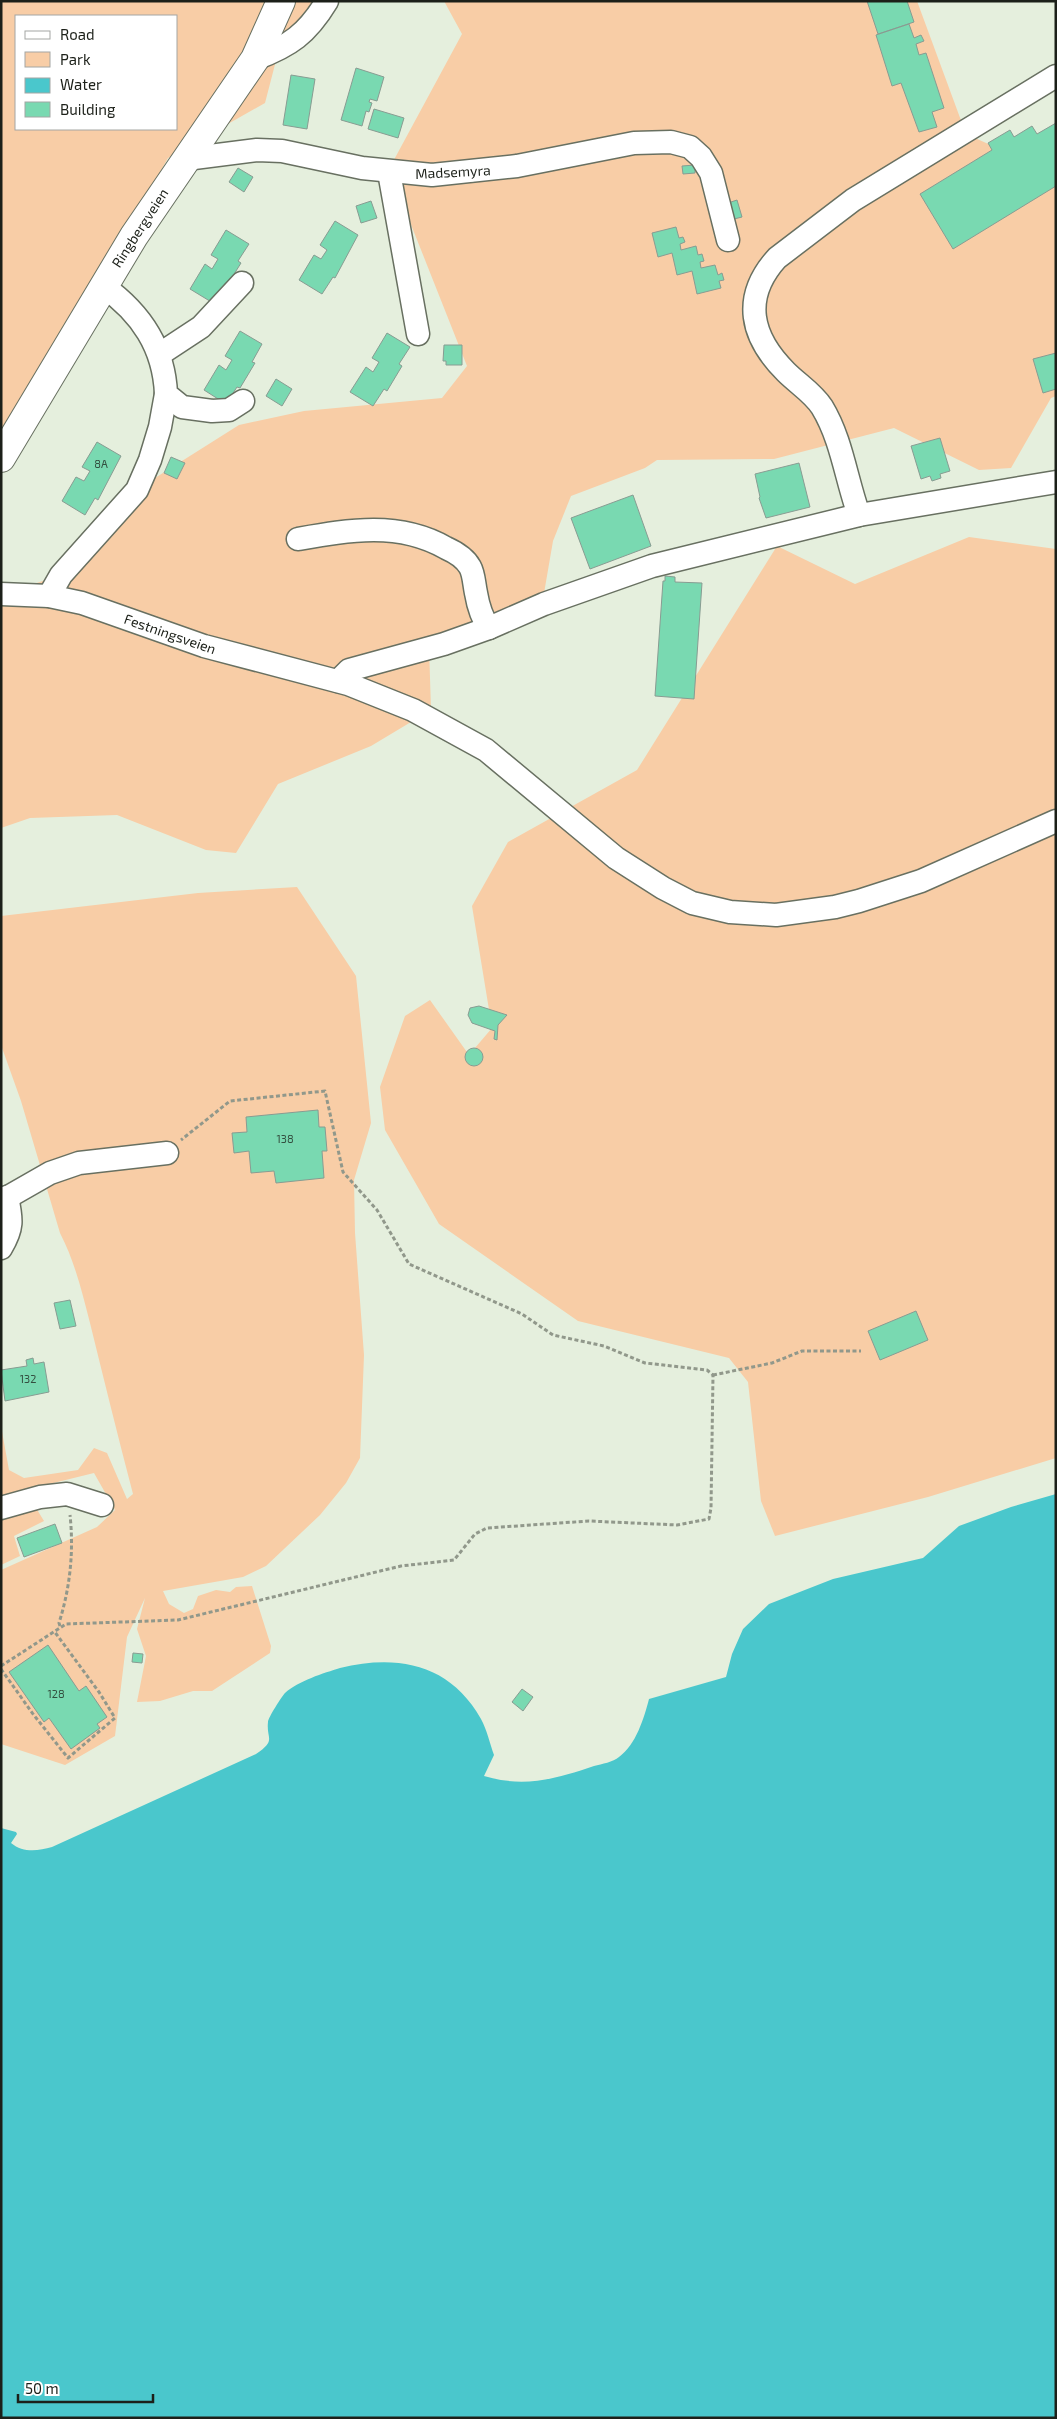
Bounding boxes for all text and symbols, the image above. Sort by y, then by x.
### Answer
legend [15,15,178,130]
text: Road [60,25,95,43]
text: Park [60,50,91,68]
text: Water [60,75,102,93]
text: Building [60,100,116,118]
street label: Madsemyra [415,161,491,182]
street label: Ringbergveien [108,185,171,270]
house number: 8A [94,457,108,470]
street label: Festningsveien [122,610,218,657]
house number: 138 [276,1132,294,1145]
house number: 132 [20,1372,36,1385]
house number: 128 [47,1687,65,1700]
scale bar [18,2372,152,2404]
text: 50 m [25,2379,59,2397]

